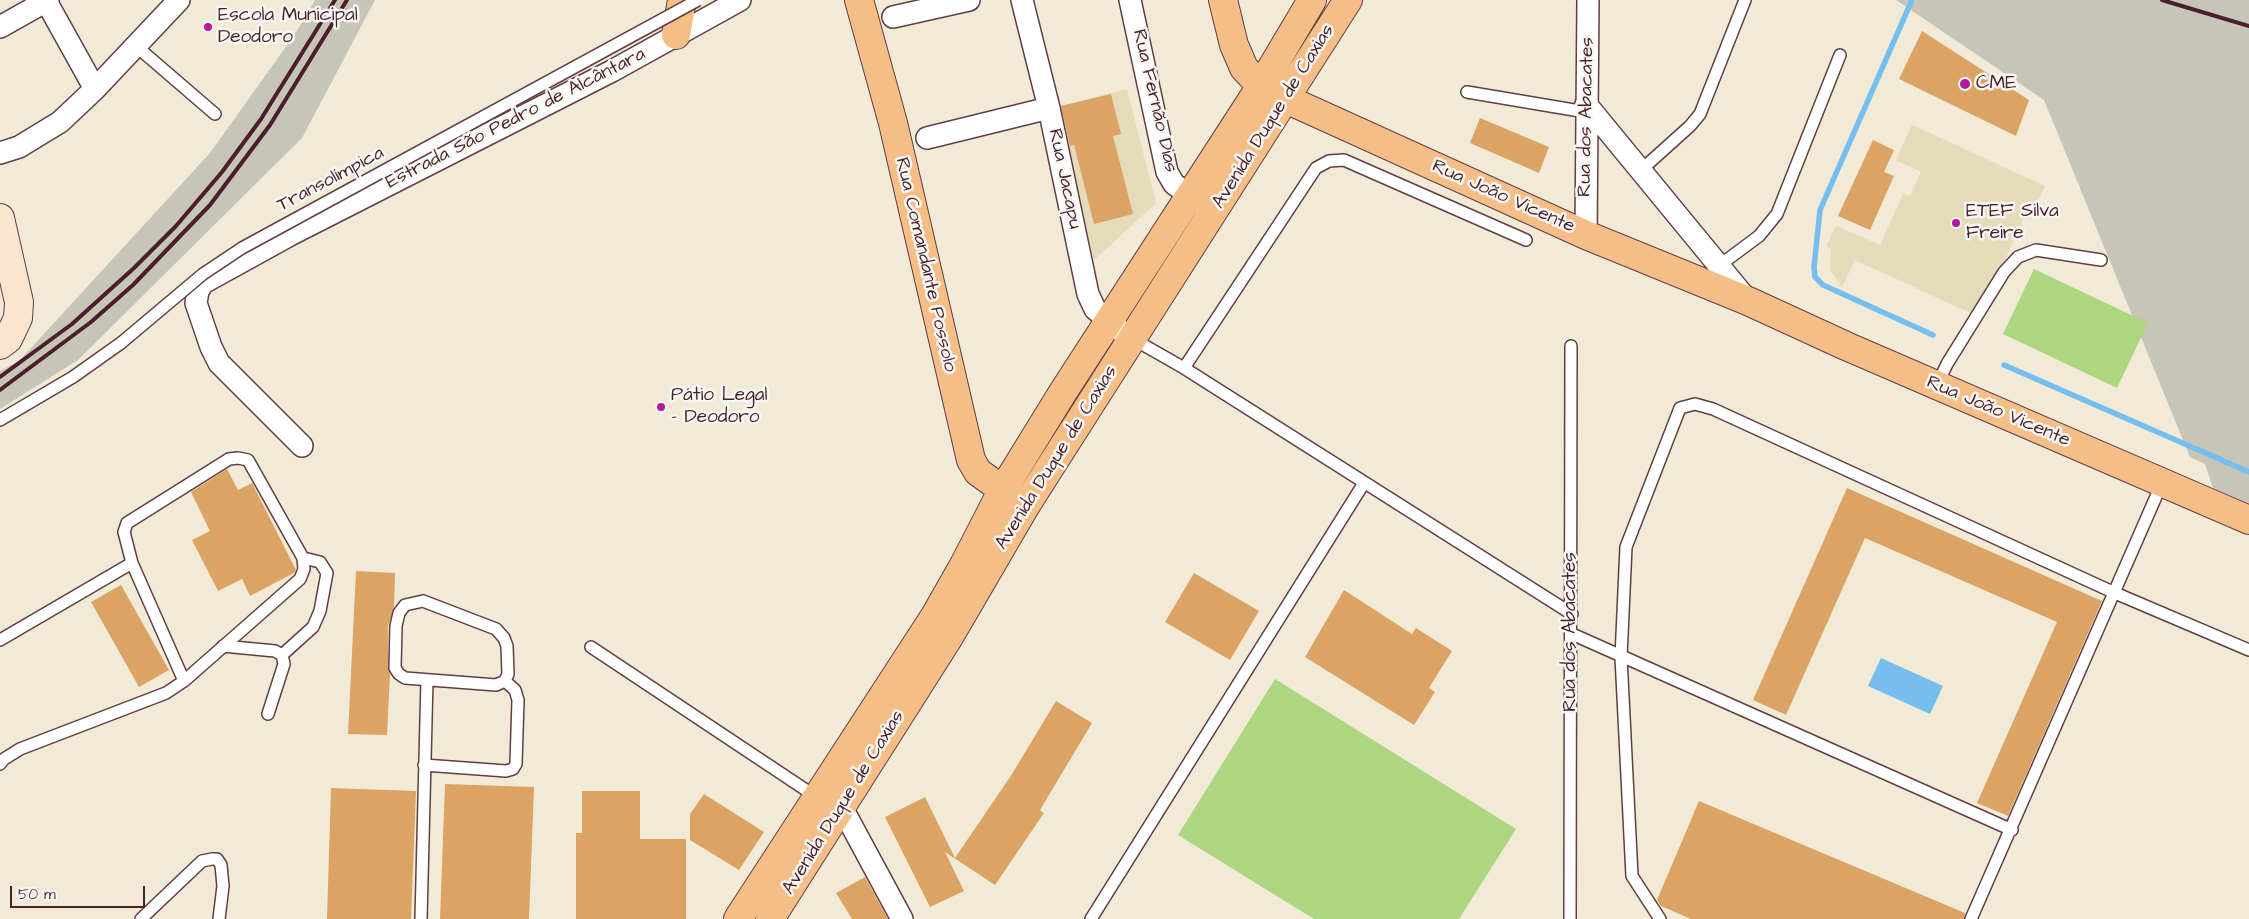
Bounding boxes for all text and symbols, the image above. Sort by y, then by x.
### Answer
place label: Escola Municipal Deodoro [218,5,358,49]
marker: Escola Municipal Deodoro [202,21,214,33]
street label: Avenida Duque de Caxias [1208,21,1340,213]
street label: Rua Fernão Dias [1126,27,1182,175]
street label: Rua dos Abacates [1574,37,1600,197]
street label: Estrada São Pedro de Alcântara [382,43,650,195]
place label: CME [1976,73,2016,95]
marker: CME [1958,77,1972,91]
street label: Rua Jacapu [1042,127,1086,231]
street label: Transolímpica [274,142,388,218]
street label: Rua João Vicente [1428,155,1578,239]
street label: Rua Comandante Possolo [889,156,961,374]
place label: ETEF Silva Freire [1966,201,2059,245]
marker: ETEF Silva Freire [1950,217,1962,229]
street label: Avenida Duque de Caxias [991,362,1123,554]
street label: Rua João Vicente [1923,371,2073,453]
place label: Pátio Legal - Deodoro [671,385,768,429]
marker: Pátio Legal - Deodoro [655,401,667,413]
street label: Rua dos Abacates [1560,552,1582,712]
street label: Avenida Duque de Caxias [778,707,910,899]
scale bar [12,876,148,908]
text: 50 m [18,884,56,905]

